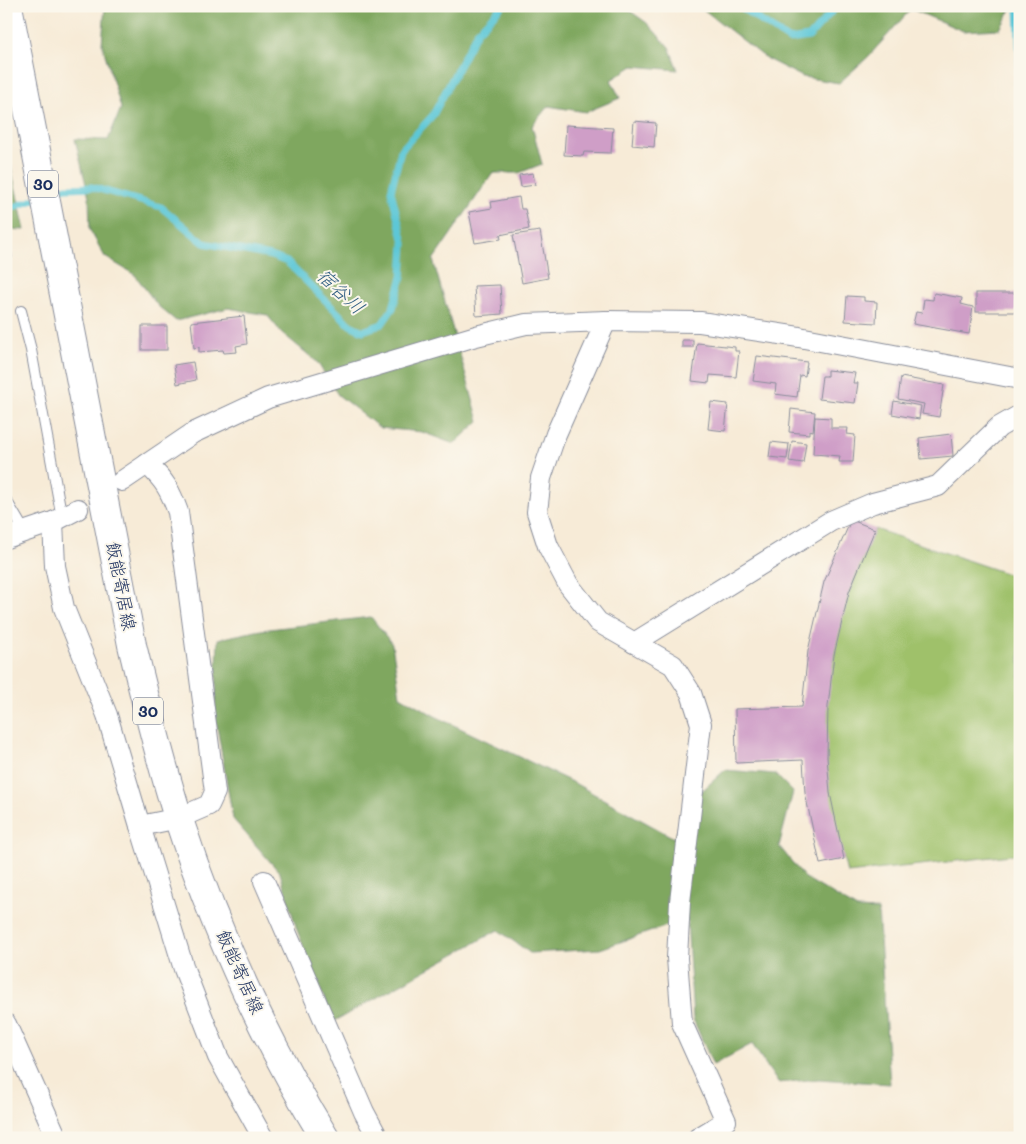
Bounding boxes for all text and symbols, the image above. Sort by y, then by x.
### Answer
road number: 30 [28,170,58,198]
water label: 宿谷川 [312,262,371,319]
street label: 飯能寄居線 [102,539,142,632]
road number: 30 [133,698,163,724]
street label: 飯能寄居線 [212,926,270,1018]

